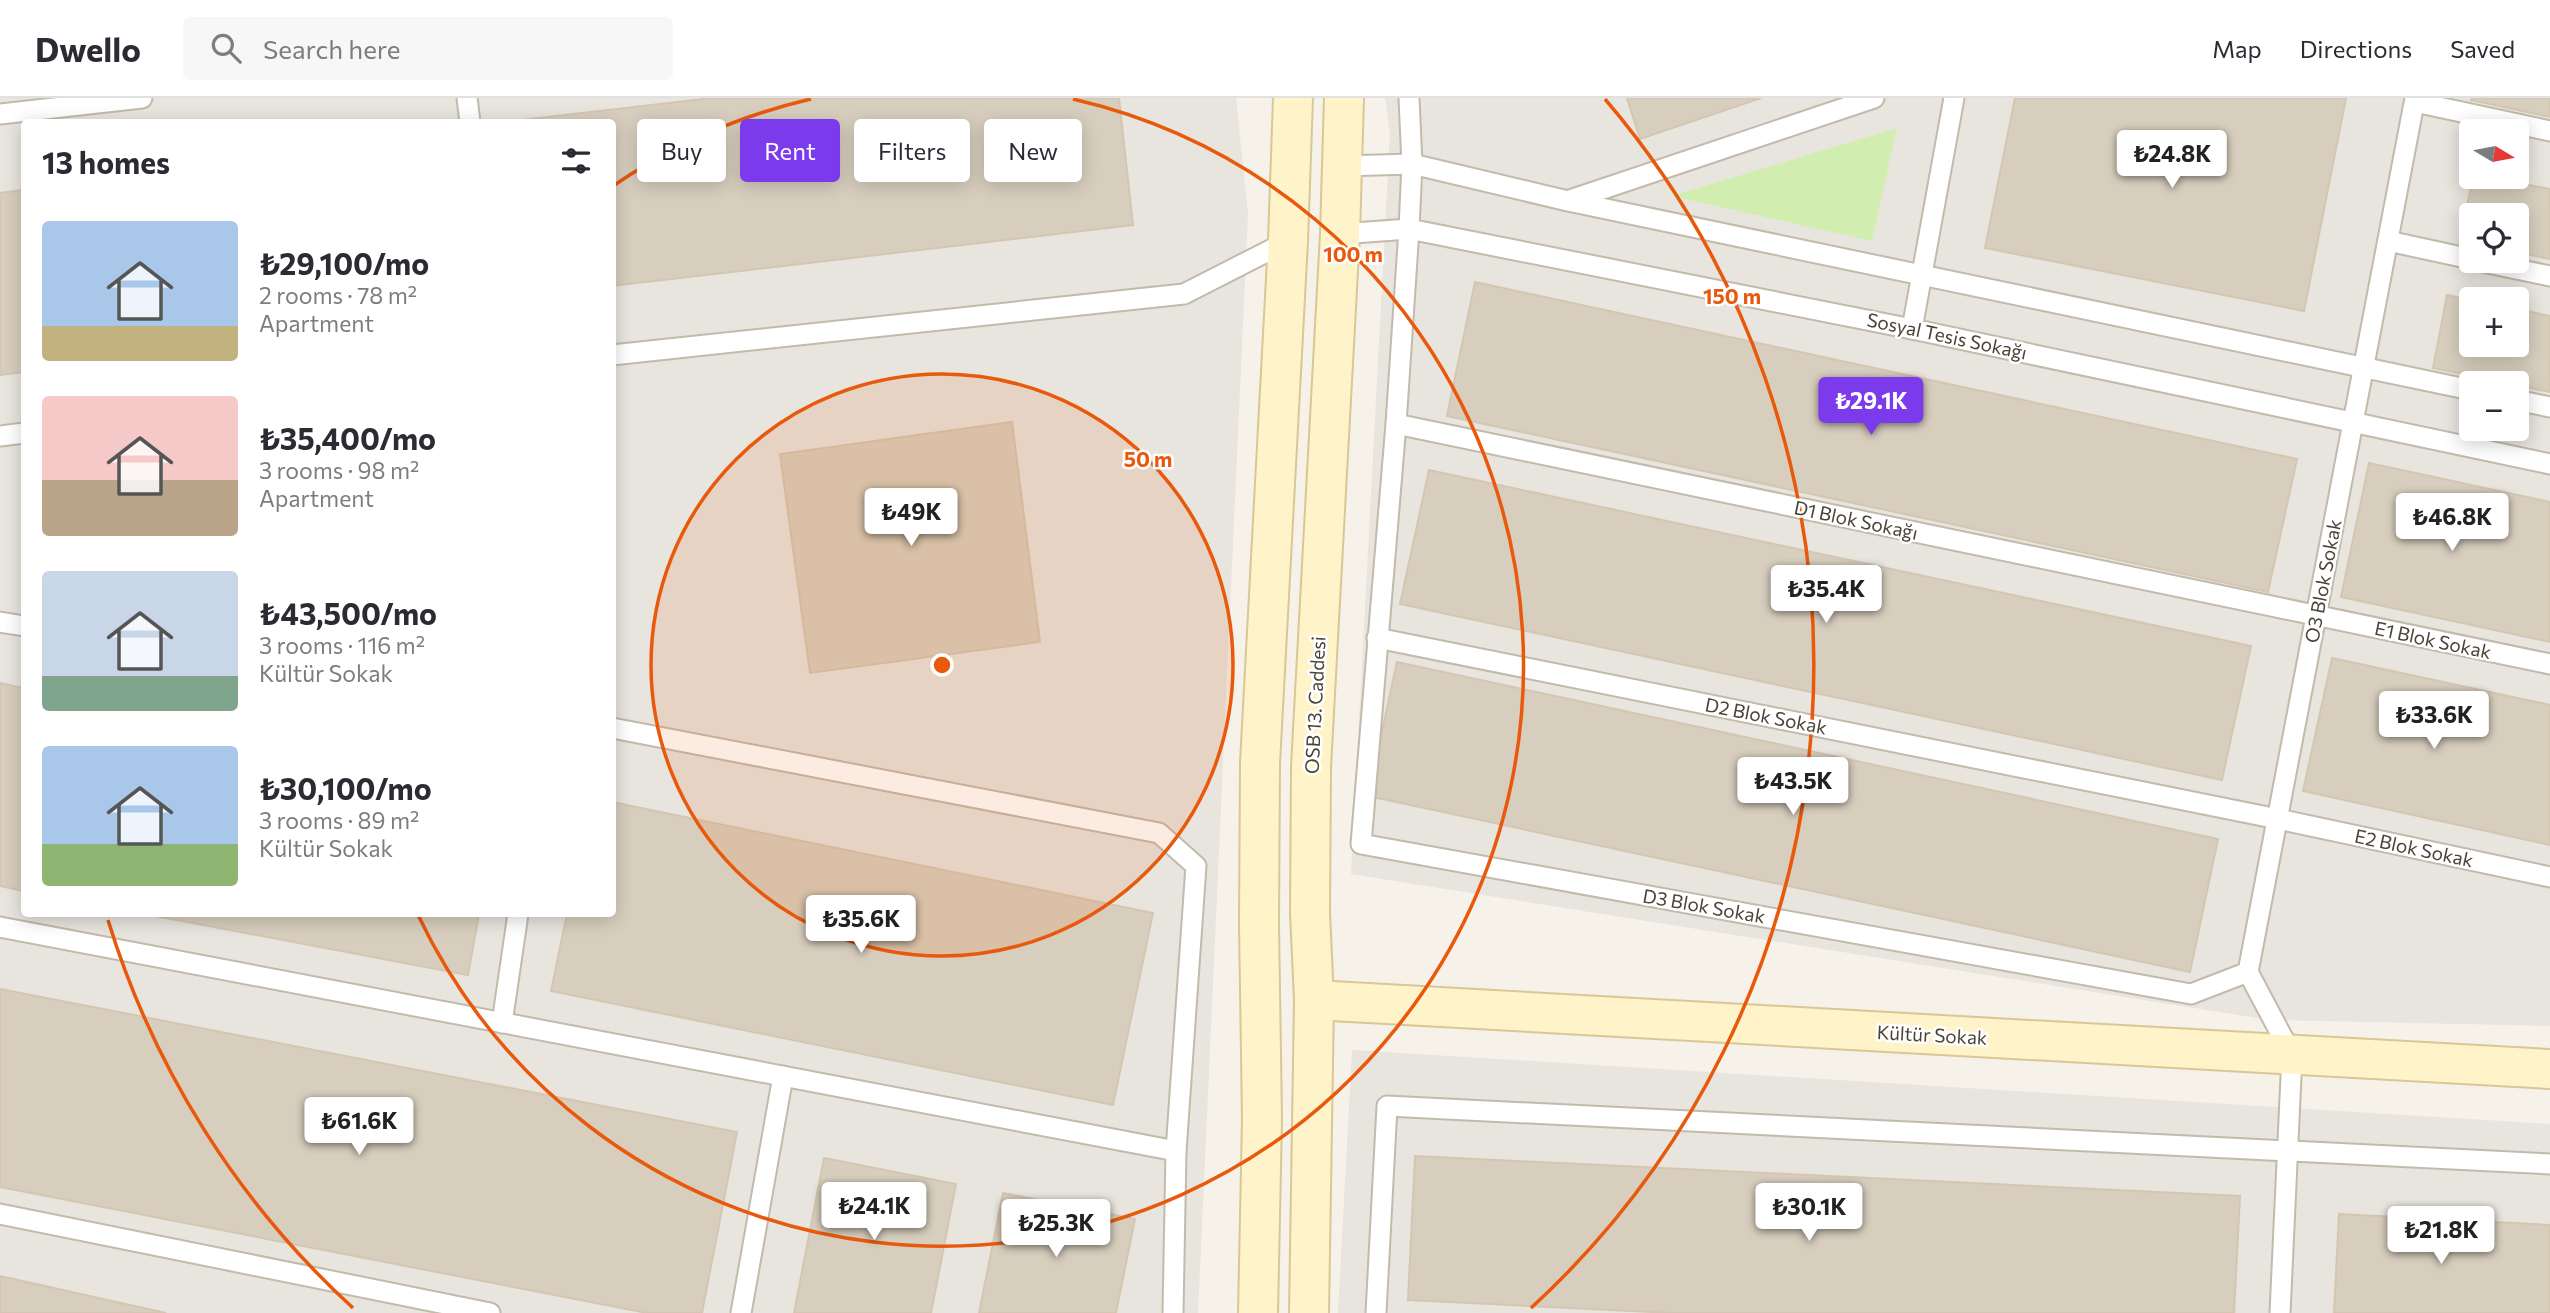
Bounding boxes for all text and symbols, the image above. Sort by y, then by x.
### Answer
search box [183,17,673,80]
text: Dwello [35,28,141,69]
icon: search [207,29,245,67]
text: Search here [263,33,401,64]
text: Map [2212,34,2262,63]
text: Directions [2300,34,2412,63]
text: Saved [2450,34,2515,63]
chip: Buy [637,119,726,182]
chip: Rent [740,119,840,182]
chip: Filters [854,119,970,182]
chip: New [984,119,1082,182]
north arrow [2459,119,2529,189]
map controls [2459,119,2529,441]
pin: ₺24.8K [2115,130,2229,190]
text: ₺24.8K [2133,139,2211,167]
icon: filters [557,142,595,180]
text: 13 homes [42,143,170,180]
button: locate [2459,203,2529,273]
text: 100 m [1323,241,1383,266]
text: ₺29,100/mo [259,244,429,281]
icon: home [98,249,182,333]
text: 2 rooms · 78 m² [259,281,417,309]
text: 150 m [1703,283,1761,308]
button: + [2459,287,2529,357]
street label: Sosyal Tesis Sokağı [1865,307,2029,364]
text: Apartment [259,309,374,337]
button: − [2459,371,2529,441]
pin: ₺29.1K [1814,378,1928,437]
text: ₺29.1K [1834,386,1908,414]
text: ₺35,400/mo [259,419,436,456]
icon: home [98,424,182,508]
text: 50 m [1124,446,1172,471]
text: 3 rooms · 98 m² [259,456,419,484]
text: Apartment [259,484,374,512]
pin: ₺49K [870,489,952,548]
pin: ₺46.8K [2395,494,2509,553]
street label: D1 Blok Sokağı [1792,495,1920,544]
text: ₺49K [881,497,941,525]
text: ₺46.8K [2412,502,2492,530]
street label: O3 Blok Sokak [2299,517,2346,645]
pin: ₺35.4K [1769,566,1883,625]
text: ₺35.4K [1787,574,1865,602]
text: ₺43,500/mo [259,594,437,631]
icon: home [98,599,182,683]
street label: E1 Blok Sokak [2373,616,2493,663]
text: 3 rooms · 116 m² [259,631,425,659]
street label: OSB 13. Caddesi [1299,636,1330,774]
centre of rings [930,653,954,677]
text: Kültür Sokak [259,659,393,687]
street label: D2 Blok Sokak [1703,692,1829,739]
pin: ₺33.6K [2377,692,2491,751]
text: ₺33.6K [2395,700,2473,728]
pin: ₺43.5K [1736,758,1850,817]
text: ₺43.5K [1753,766,1833,794]
text: ₺30,100/mo [259,769,432,806]
icon: home [98,774,182,858]
text: 3 rooms · 89 m² [259,806,419,834]
street label: E2 Blok Sokak [2353,824,2476,871]
text: Kültür Sokak [259,834,393,862]
street label: D3 Blok Sokak [1641,883,1767,928]
pin: ₺35.6K [804,896,918,955]
text: ₺35.6K [822,904,900,932]
street label: Kültür Sokak [1876,1020,1988,1049]
pin: ₺61.6K [302,1098,416,1157]
text: ₺61.6K [320,1106,398,1134]
pin: ₺24.1K [817,1182,931,1242]
pin: ₺30.1K [1752,1184,1866,1243]
text: ₺24.1K [837,1191,911,1219]
text: ₺30.1K [1771,1192,1847,1220]
pin: ₺25.3K [999,1200,1113,1259]
pin: ₺21.8K [2384,1206,2498,1266]
text: ₺25.3K [1017,1208,1095,1236]
text: ₺21.8K [2403,1215,2479,1243]

